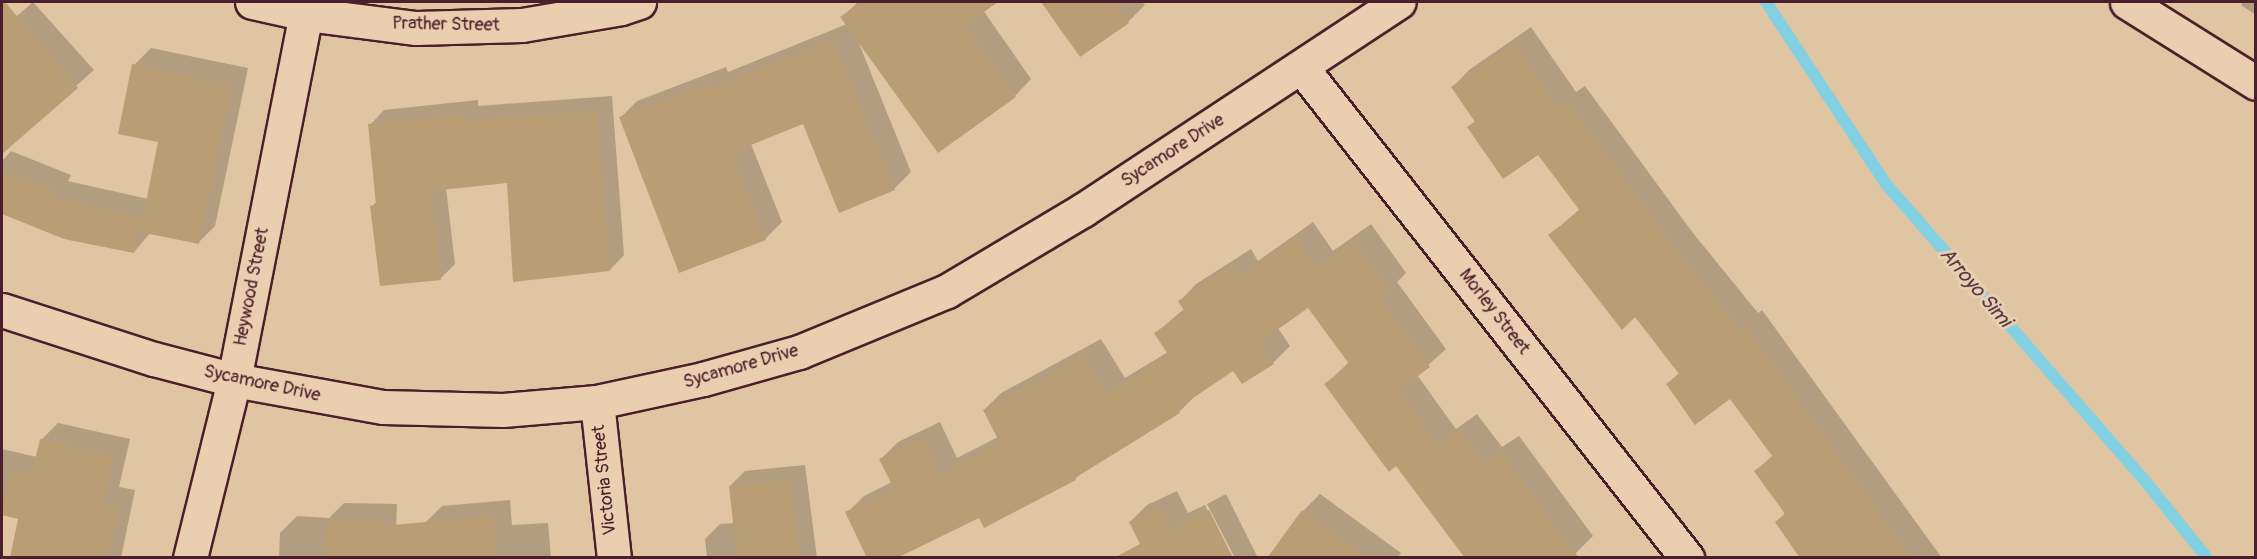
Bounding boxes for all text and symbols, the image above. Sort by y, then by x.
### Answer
street label: Prather Street [392,13,500,37]
street label: Sycamore Drive [1117,110,1229,192]
street label: Heywood Street [230,226,274,348]
water label: Arroyo Simi [1935,242,2017,332]
street label: Morley Street [1454,265,1534,359]
street label: Sycamore Drive [681,340,801,394]
street label: Sycamore Drive [202,361,322,407]
street label: Victoria Street [588,424,622,536]

